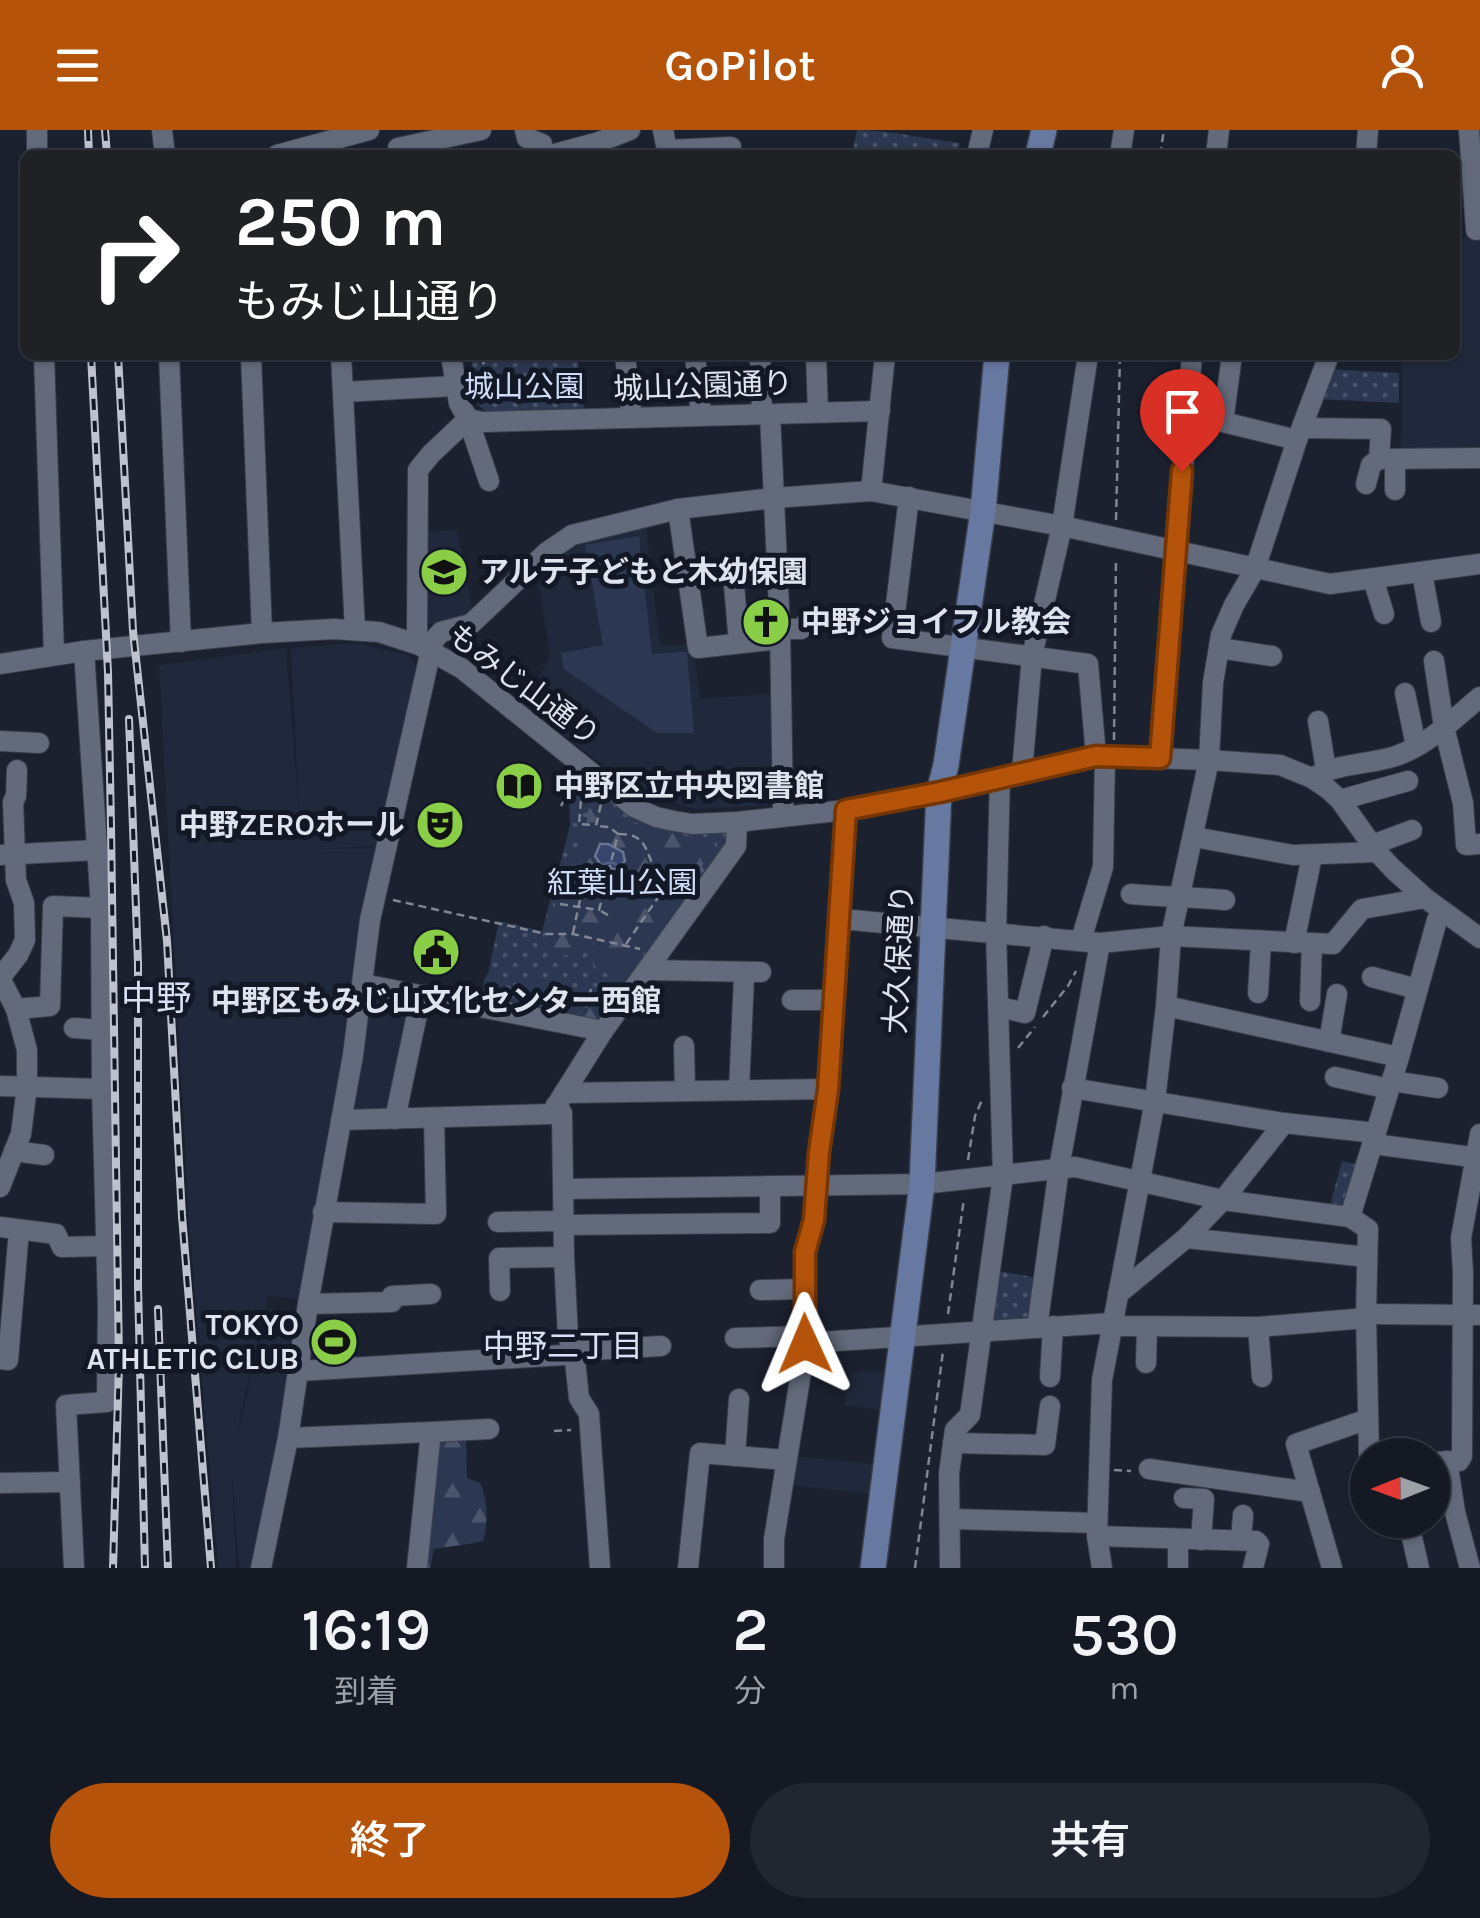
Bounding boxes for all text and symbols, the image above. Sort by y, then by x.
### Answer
icon: menu [50,38,105,93]
icon: person [1375,38,1430,93]
text: GoPilot [664,39,816,91]
text: 250 m [235,181,447,263]
icon: right [70,190,200,320]
text: もみじ山通り [235,276,505,328]
street label: 城山公園通り [612,365,794,407]
park label: 城山公園 [464,369,584,405]
pin [1140,369,1225,472]
icon: arrive [1155,384,1210,439]
school or university icon: アルテ子どもと木幼保園 [418,546,470,598]
place label: アルテ子どもと木幼保園 [479,554,808,590]
church icon: 中野ジョイフル教会 [740,596,792,648]
place label: 中野ジョイフル教会 [801,604,1071,640]
street label: もみじ山通り [441,616,607,754]
library icon: 中野区立中央図書館 [493,760,545,812]
place label: 中野区立中央図書館 [554,768,824,804]
theatre icon: 中野ZEROホール [414,799,466,851]
place label: 中野ZEROホール [179,807,405,843]
park label: 紅葉山公園 [547,865,697,901]
street label: 大久保通り [877,883,921,1035]
public building icon: 中野区もみじ山文化センター西館 [410,926,462,978]
district label: 中野 [121,978,191,1019]
place label: 中野区もみじ山文化センター西館 [211,983,661,1019]
position arrow [753,1292,857,1396]
place label: TOKYO ATHLETIC CLUB [86,1307,299,1377]
sports icon: TOKYO ATHLETIC CLUB [308,1316,360,1368]
district label: 中野二丁目 [483,1328,643,1365]
north arrow [1350,1438,1450,1538]
map controls [1350,1438,1450,1538]
text: 16:19 [301,1595,431,1665]
text: 2 [732,1595,768,1665]
text: 530 [1070,1600,1179,1670]
text: m [1109,1670,1139,1707]
text: 到着 [334,1673,398,1710]
text: 分 [734,1673,766,1710]
button: 終了 [50,1783,730,1898]
button: 共有 [750,1783,1430,1898]

